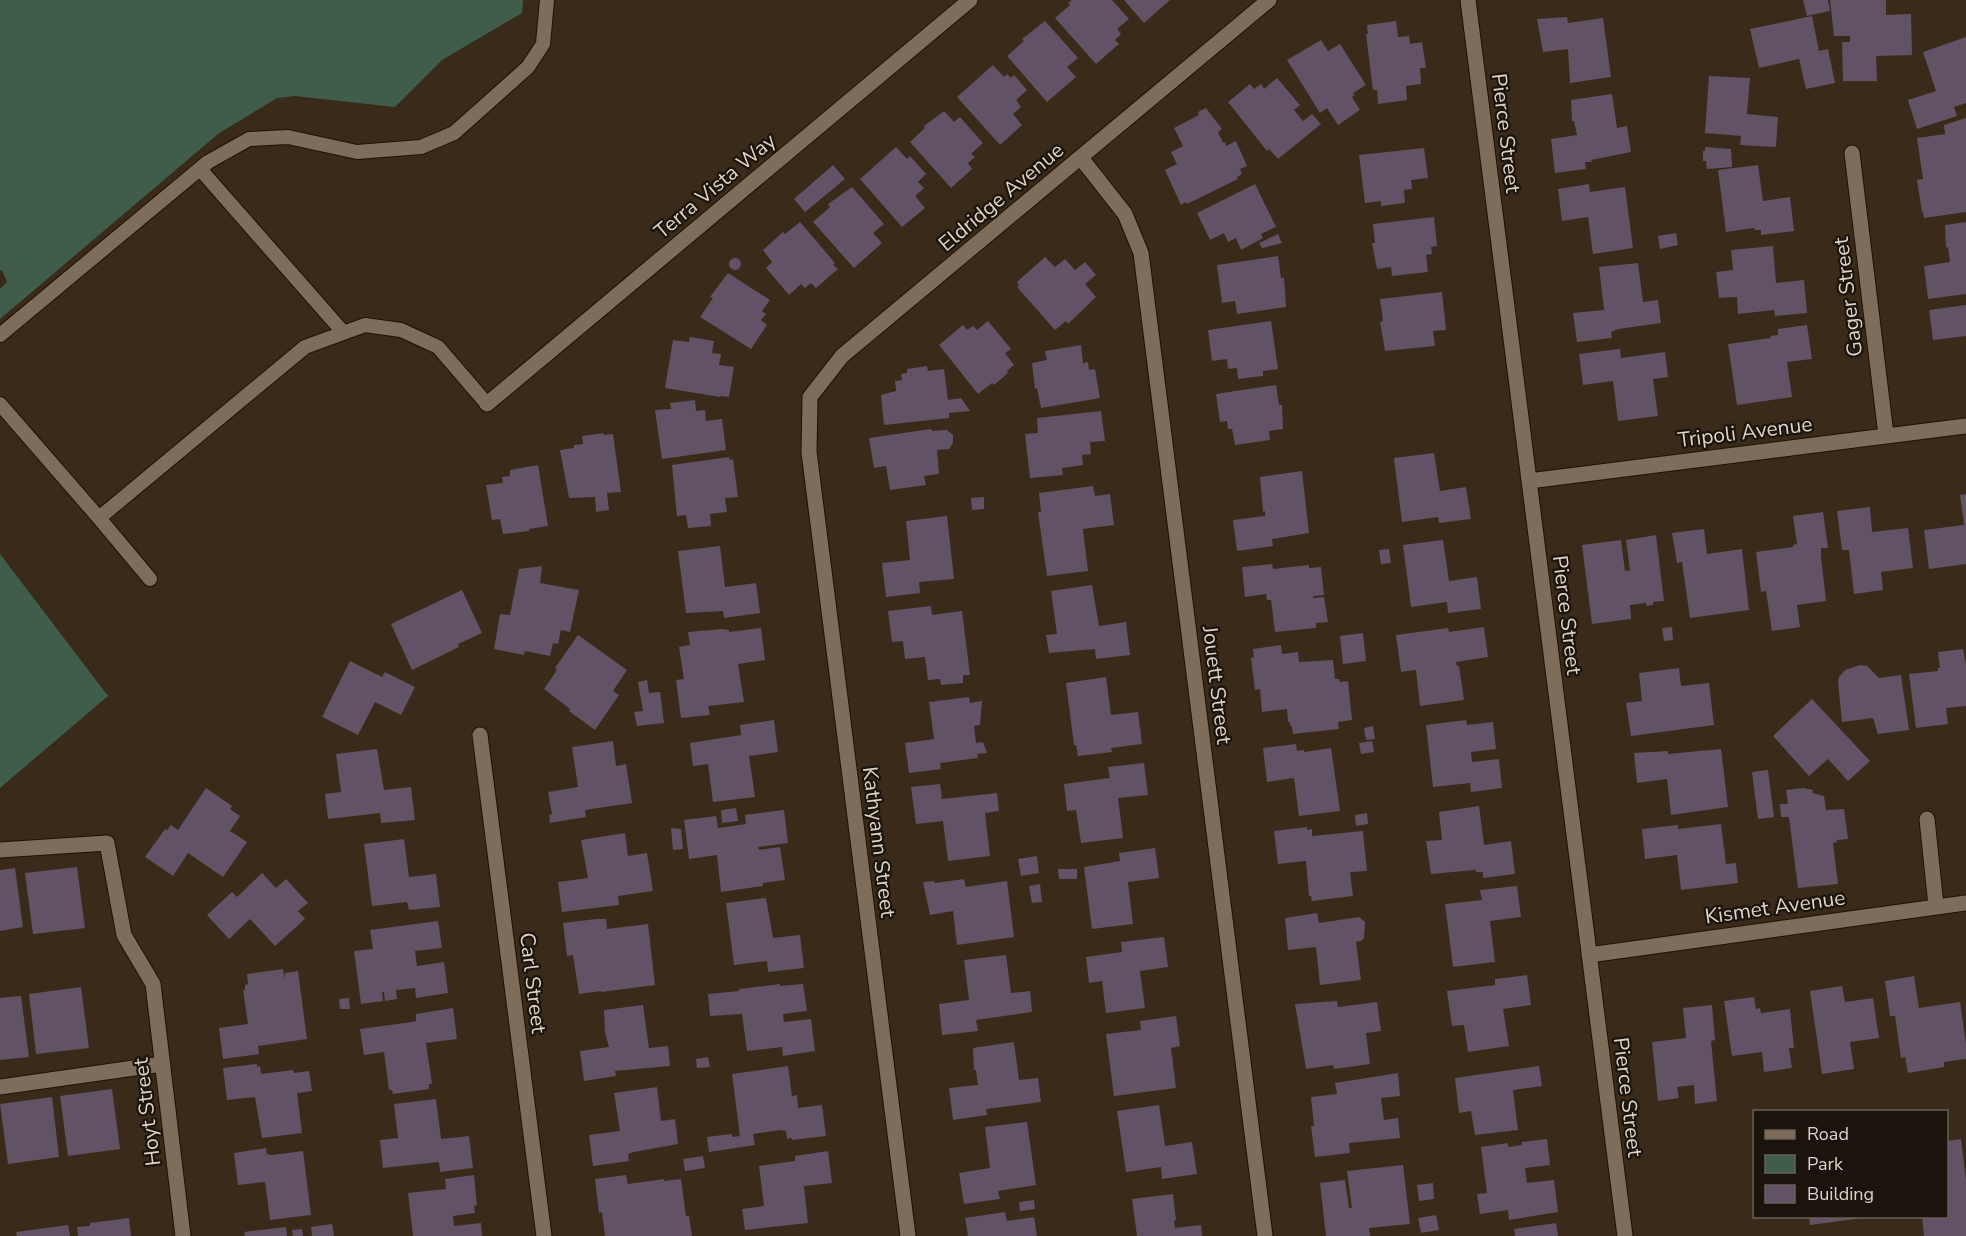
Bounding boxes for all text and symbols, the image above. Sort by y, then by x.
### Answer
street label: Pierce Street [1485,72,1527,195]
street label: Terra Vista Way [648,127,782,245]
street label: Eldridge Avenue [932,136,1070,258]
street label: Gager Street [1827,235,1869,358]
street label: Tripoli Avenue [1676,410,1814,454]
street label: Pierce Street [1546,554,1588,677]
street label: Jouett Street [1196,623,1238,746]
street label: Kathyann Street [856,765,902,920]
street label: Kismet Avenue [1703,883,1847,931]
street label: Carl Street [513,931,553,1036]
street label: Pierce Street [1607,1036,1649,1159]
street label: Hoyt Street [126,1056,168,1168]
legend [1753,1110,1948,1218]
text: Road [1807,1122,1849,1146]
text: Park [1807,1152,1844,1176]
text: Building [1807,1182,1874,1206]

